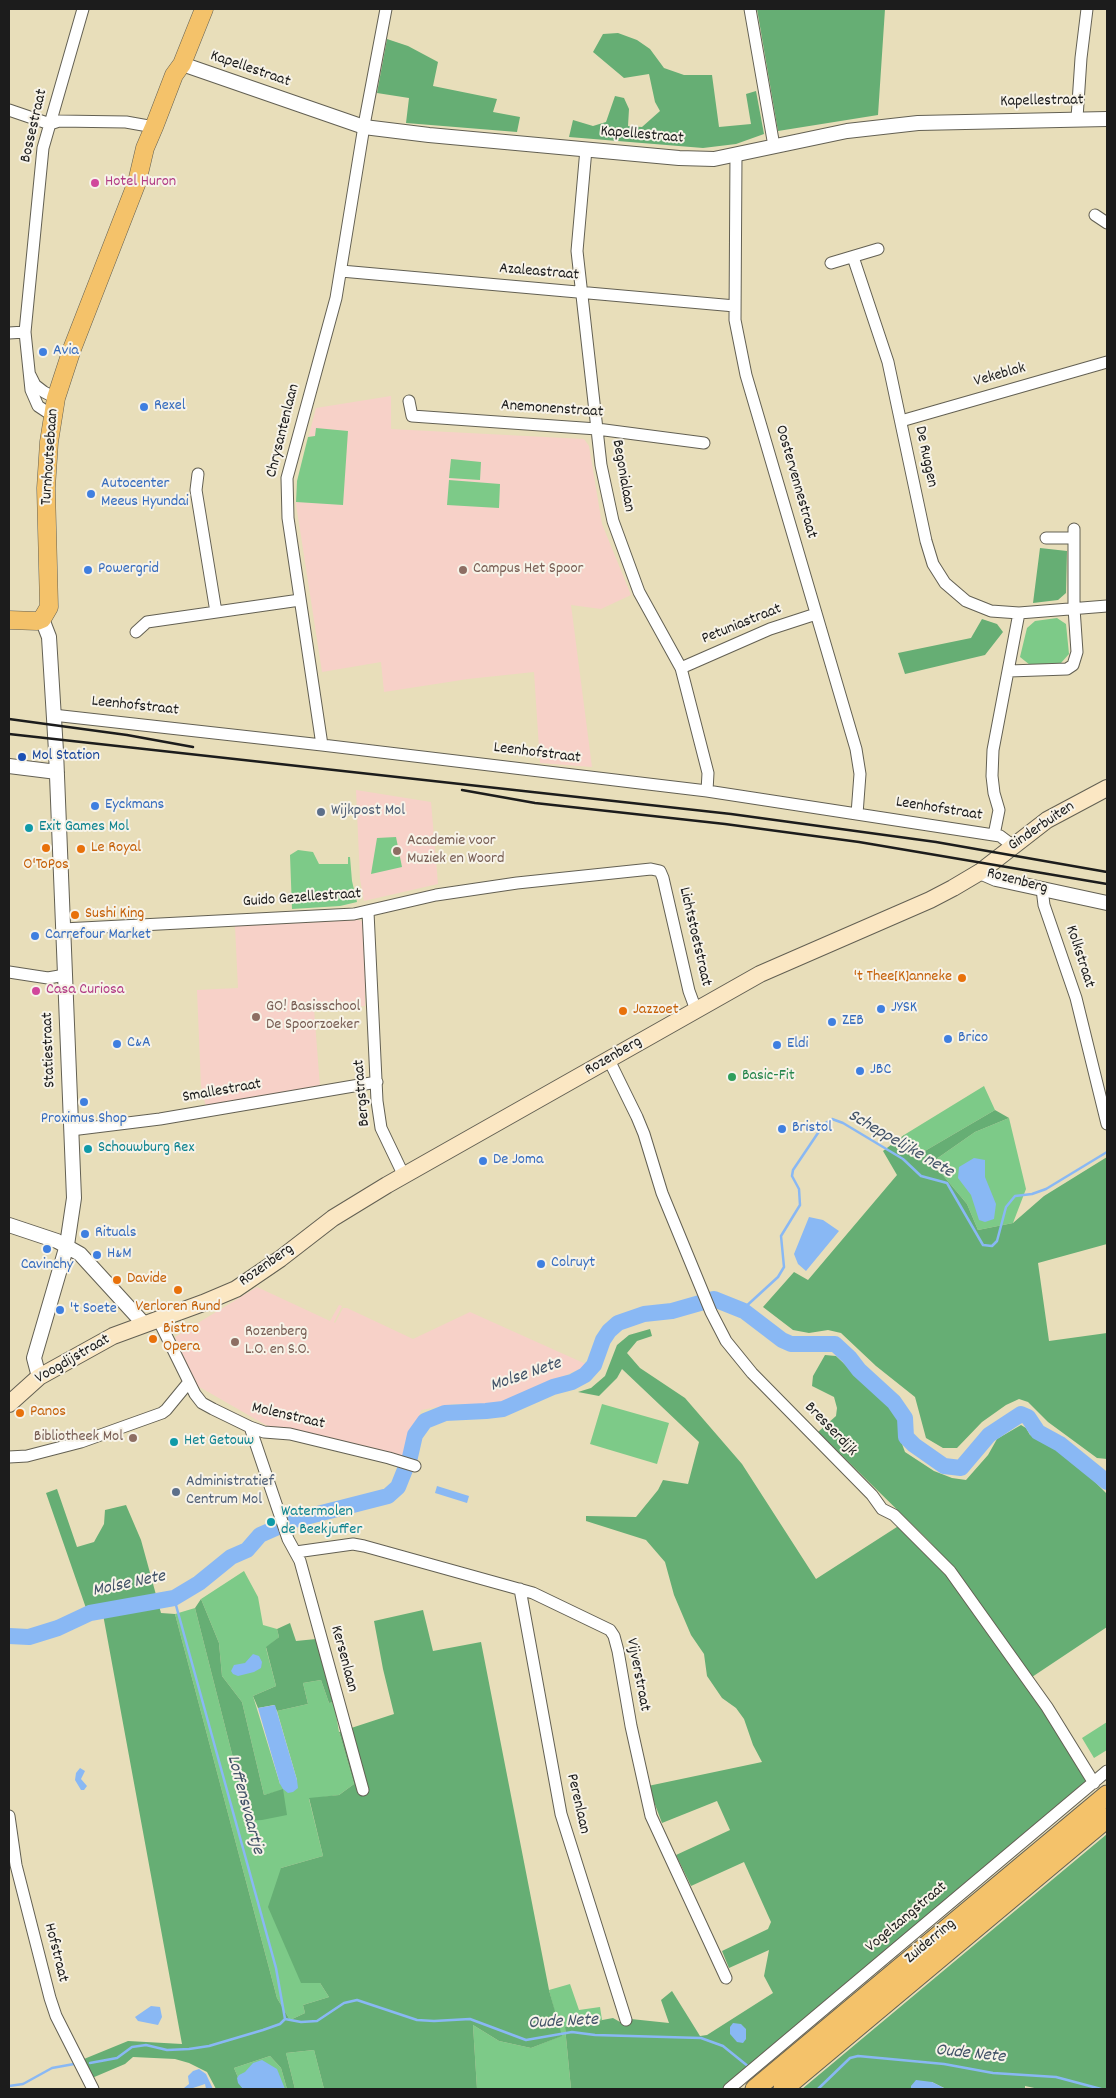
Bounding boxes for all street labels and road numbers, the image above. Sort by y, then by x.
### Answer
street label: Kapellestraat [207,47,293,93]
street label: Bossestraat [17,87,53,165]
street label: Kapellestraat [1000,92,1084,112]
street label: Kapellestraat [600,123,684,149]
street label: Azaleastraat [498,260,580,286]
street label: Vekeblok [972,360,1028,392]
street label: Chrysantenlaan [263,382,305,480]
street label: Anemonenstraat [500,397,604,423]
street label: Turnhoutsebaan [38,408,64,506]
street label: Oostervennestraat [770,423,820,541]
street label: De Ruggen [909,425,941,489]
street label: Begonialaan [606,438,638,514]
street label: Petuniastraat [699,600,785,650]
street label: Leenhofstraat [90,693,180,721]
street label: Leenhofstraat [492,739,582,769]
street label: Leenhofstraat [894,794,984,826]
street label: Ginderbuiten [1005,798,1079,856]
street label: Rozenberg [984,865,1050,899]
street label: Guido Gezellestraat [242,885,362,913]
street label: Lichtstoetstraat [673,885,715,989]
street label: Kolkstraat [1060,923,1098,991]
street label: Statiestraat [39,1012,61,1088]
street label: Rozenberg [582,1033,646,1081]
street label: Bergstraat [351,1059,375,1127]
street label: Smallestraat [181,1076,263,1108]
street label: Rozenberg [236,1240,298,1292]
street label: Voogdijstraat [32,1331,114,1389]
street label: Molenstraat [250,1399,326,1435]
street label: Bresserdijk [799,1399,861,1461]
street label: Kersenlaan [325,1624,361,1694]
street label: Vijverstraat [621,1637,653,1713]
street label: Perenlaan [561,1772,593,1836]
street label: Vogelzangstraat [862,1878,952,1958]
street label: Zuiderring [902,1915,960,1969]
street label: Hofstraat [38,1921,72,1985]

